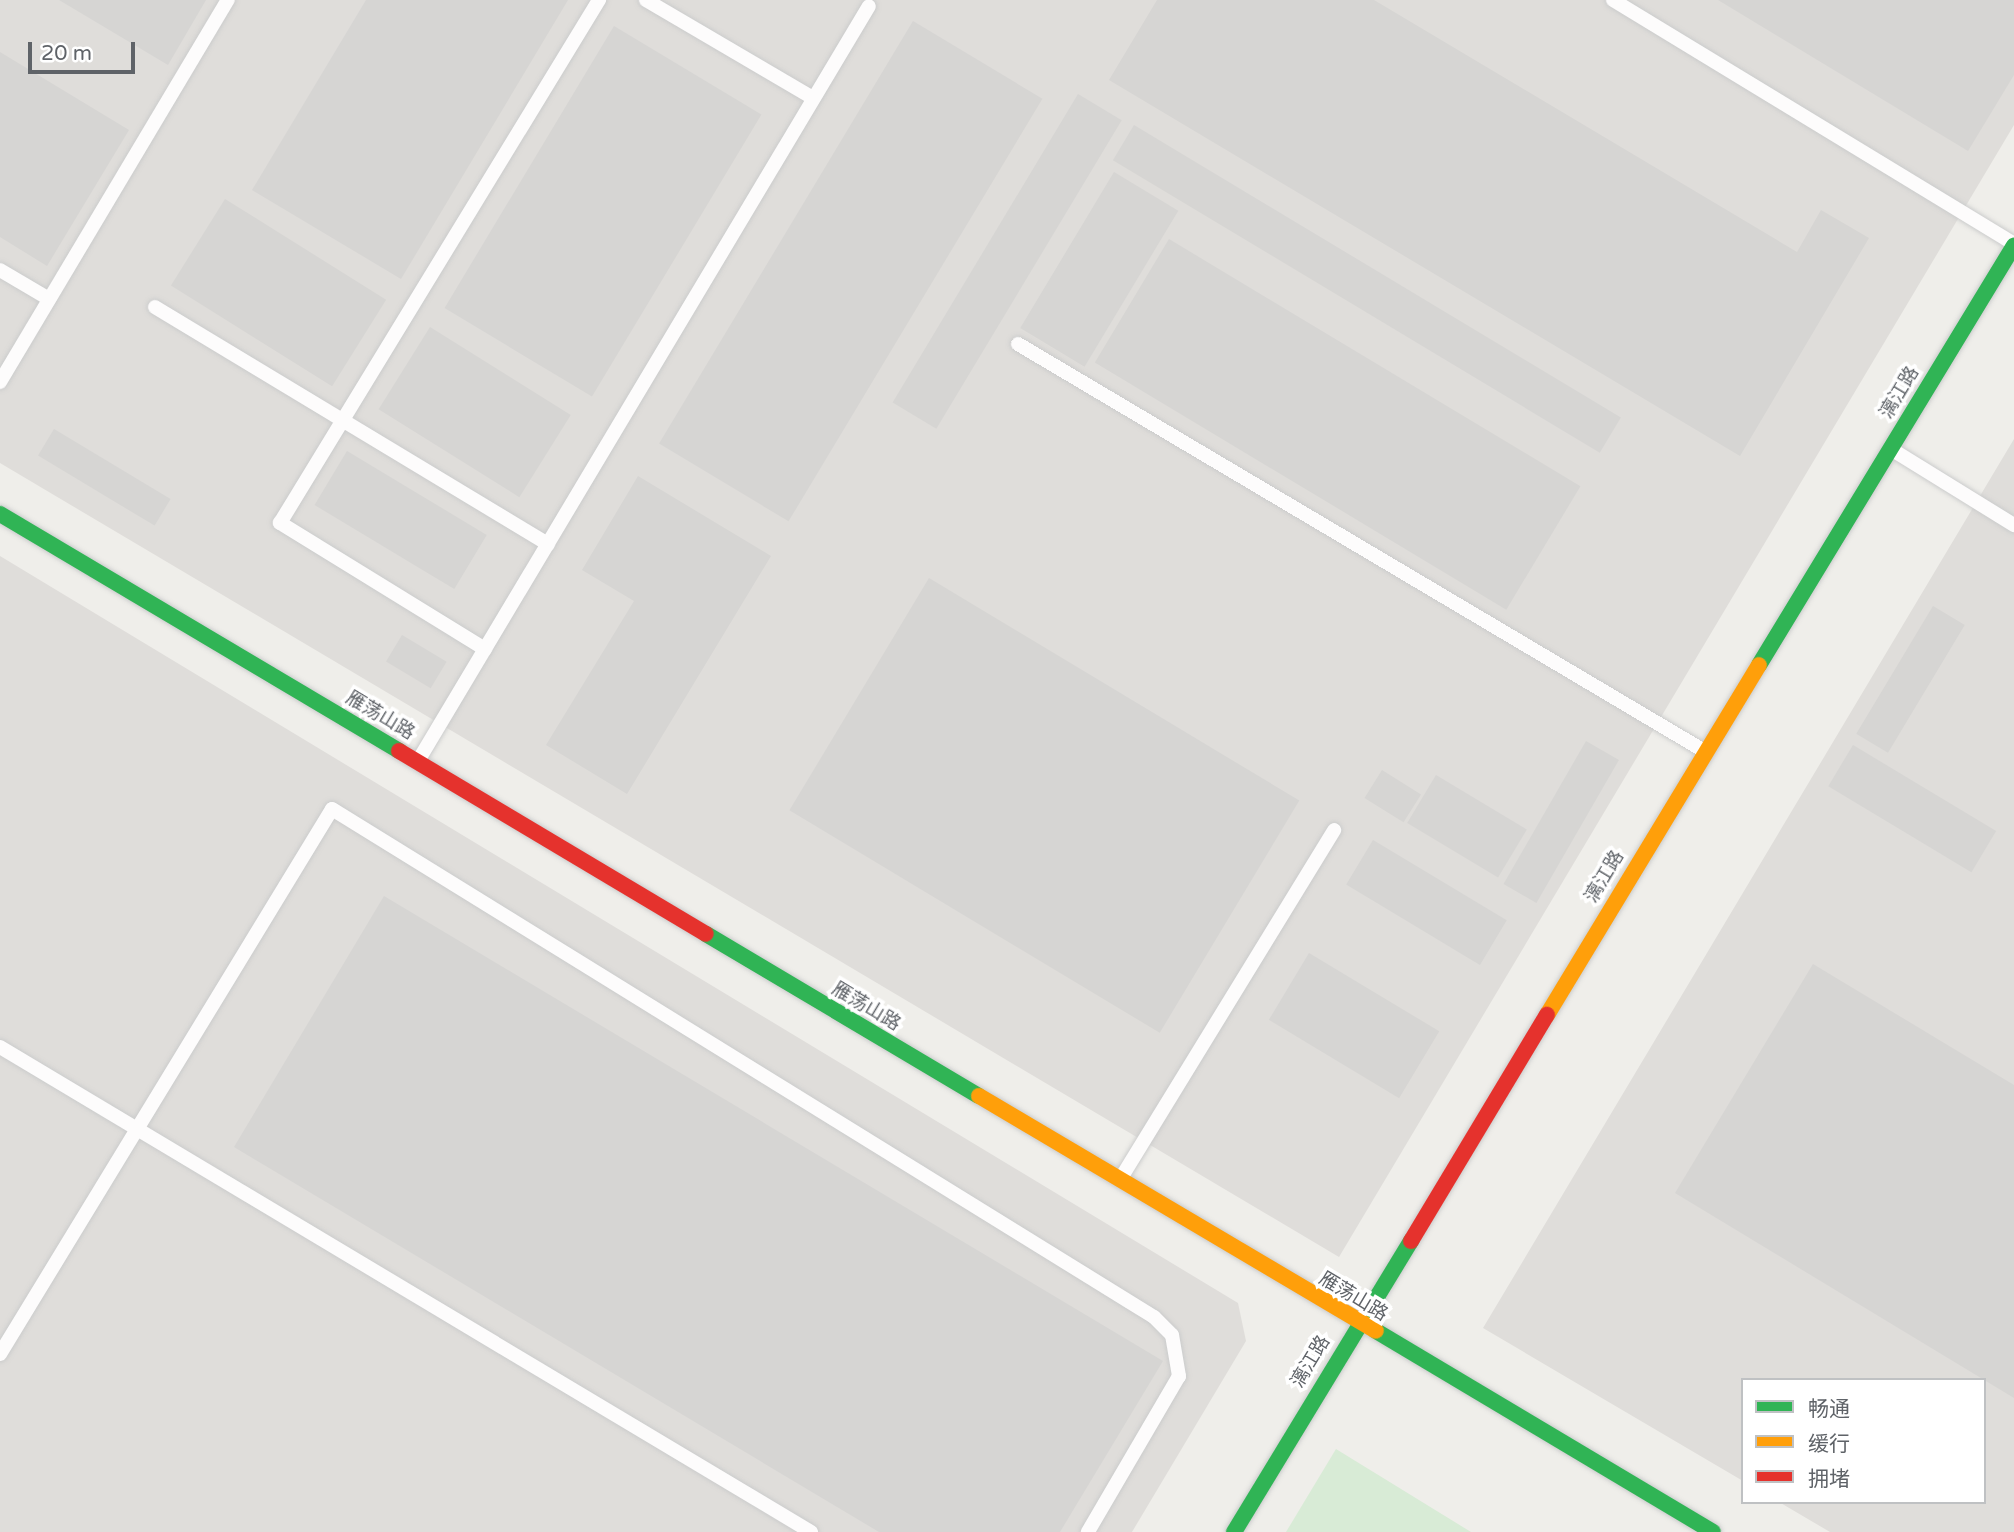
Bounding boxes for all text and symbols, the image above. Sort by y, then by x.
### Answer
scale bar [32,28,138,72]
text: 20 m [41,41,92,66]
street label: 漓江路 [1876,363,1924,423]
street label: 雁荡山路 [342,687,418,745]
street label: 漓江路 [1581,847,1629,907]
street label: 雁荡山路 [828,978,904,1036]
street label: 雁荡山路 [1315,1268,1391,1326]
street label: 漓江路 [1287,1332,1335,1392]
legend [1741,1378,1986,1504]
text: 畅通 [1808,1397,1850,1422]
text: 缓行 [1808,1432,1850,1457]
text: 拥堵 [1808,1467,1850,1492]

